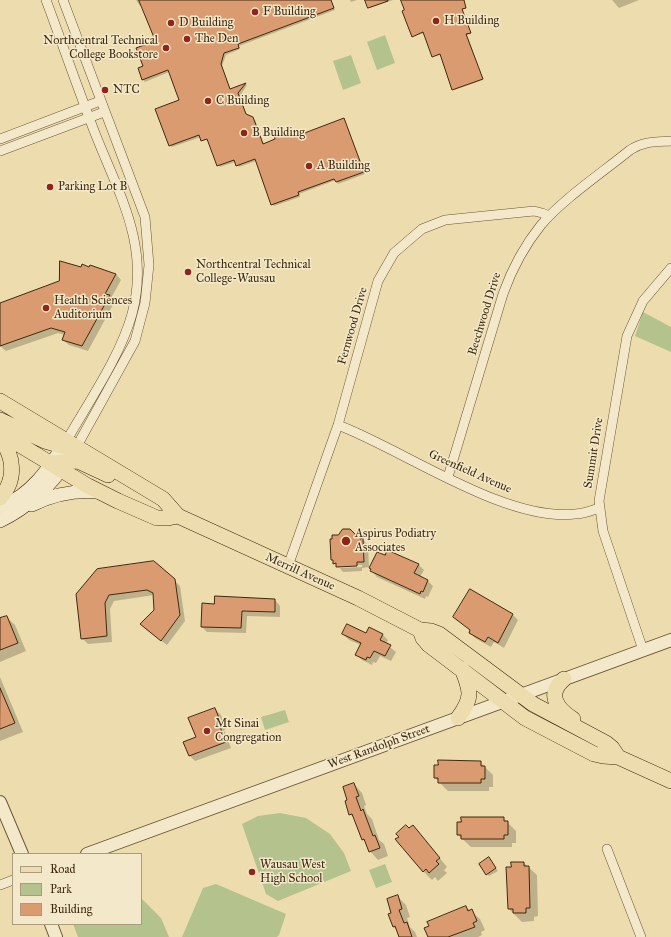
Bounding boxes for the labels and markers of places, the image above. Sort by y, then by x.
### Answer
place label: F Building [263,5,316,19]
marker: F Building [250,7,260,17]
place label: H Building [444,14,499,28]
place label: D Building [179,16,233,30]
marker: H Building [431,16,441,26]
marker: D Building [166,18,176,28]
place label: The Den [195,32,238,46]
place label: Northcentral Technical College Bookstore [43,34,158,62]
marker: The Den [182,34,192,44]
marker: Northcentral Technical College Bookstore [161,43,171,53]
place label: NTC [113,83,140,97]
marker: NTC [100,85,110,95]
place label: C Building [216,94,269,108]
marker: C Building [203,96,213,106]
place label: B Building [252,126,305,140]
marker: B Building [239,128,249,138]
place label: A Building [317,159,370,173]
marker: A Building [304,161,314,171]
place label: Parking Lot B [58,180,127,194]
marker: Parking Lot B [45,182,55,192]
place label: Northcentral Technical College-Wausau [196,258,311,286]
marker: Northcentral Technical College-Wausau [183,267,193,277]
place label: Health Sciences Auditorium [54,294,132,322]
marker: Health Sciences Auditorium [41,303,51,313]
place label: Aspirus Podiatry Associates [355,527,436,555]
marker: Aspirus Podiatry Associates [340,535,352,547]
place label: Mt Sinai Congregation [215,717,282,745]
marker: Mt Sinai Congregation [202,726,212,736]
place label: Wausau West High School [260,858,325,886]
marker: Wausau West High School [247,867,257,877]

